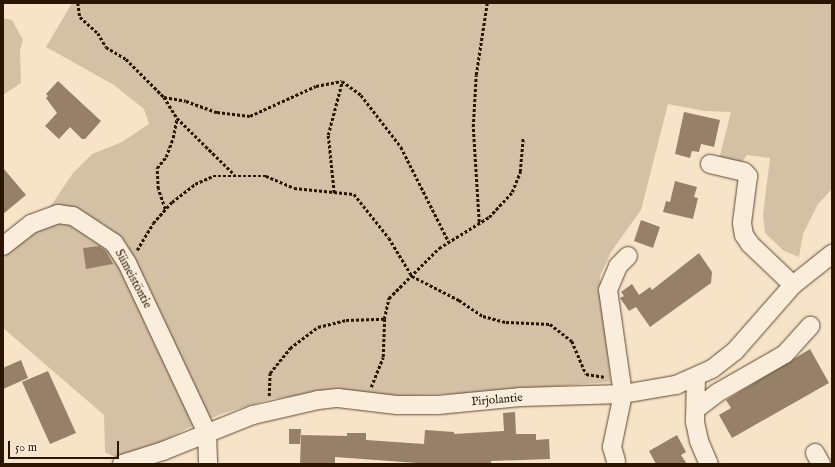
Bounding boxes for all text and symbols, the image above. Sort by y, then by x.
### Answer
street label: Siimeistöntie [112,247,154,311]
street label: Pirjolantie [471,391,523,409]
scale bar [10,433,121,459]
text: 50 m [15,440,37,455]

